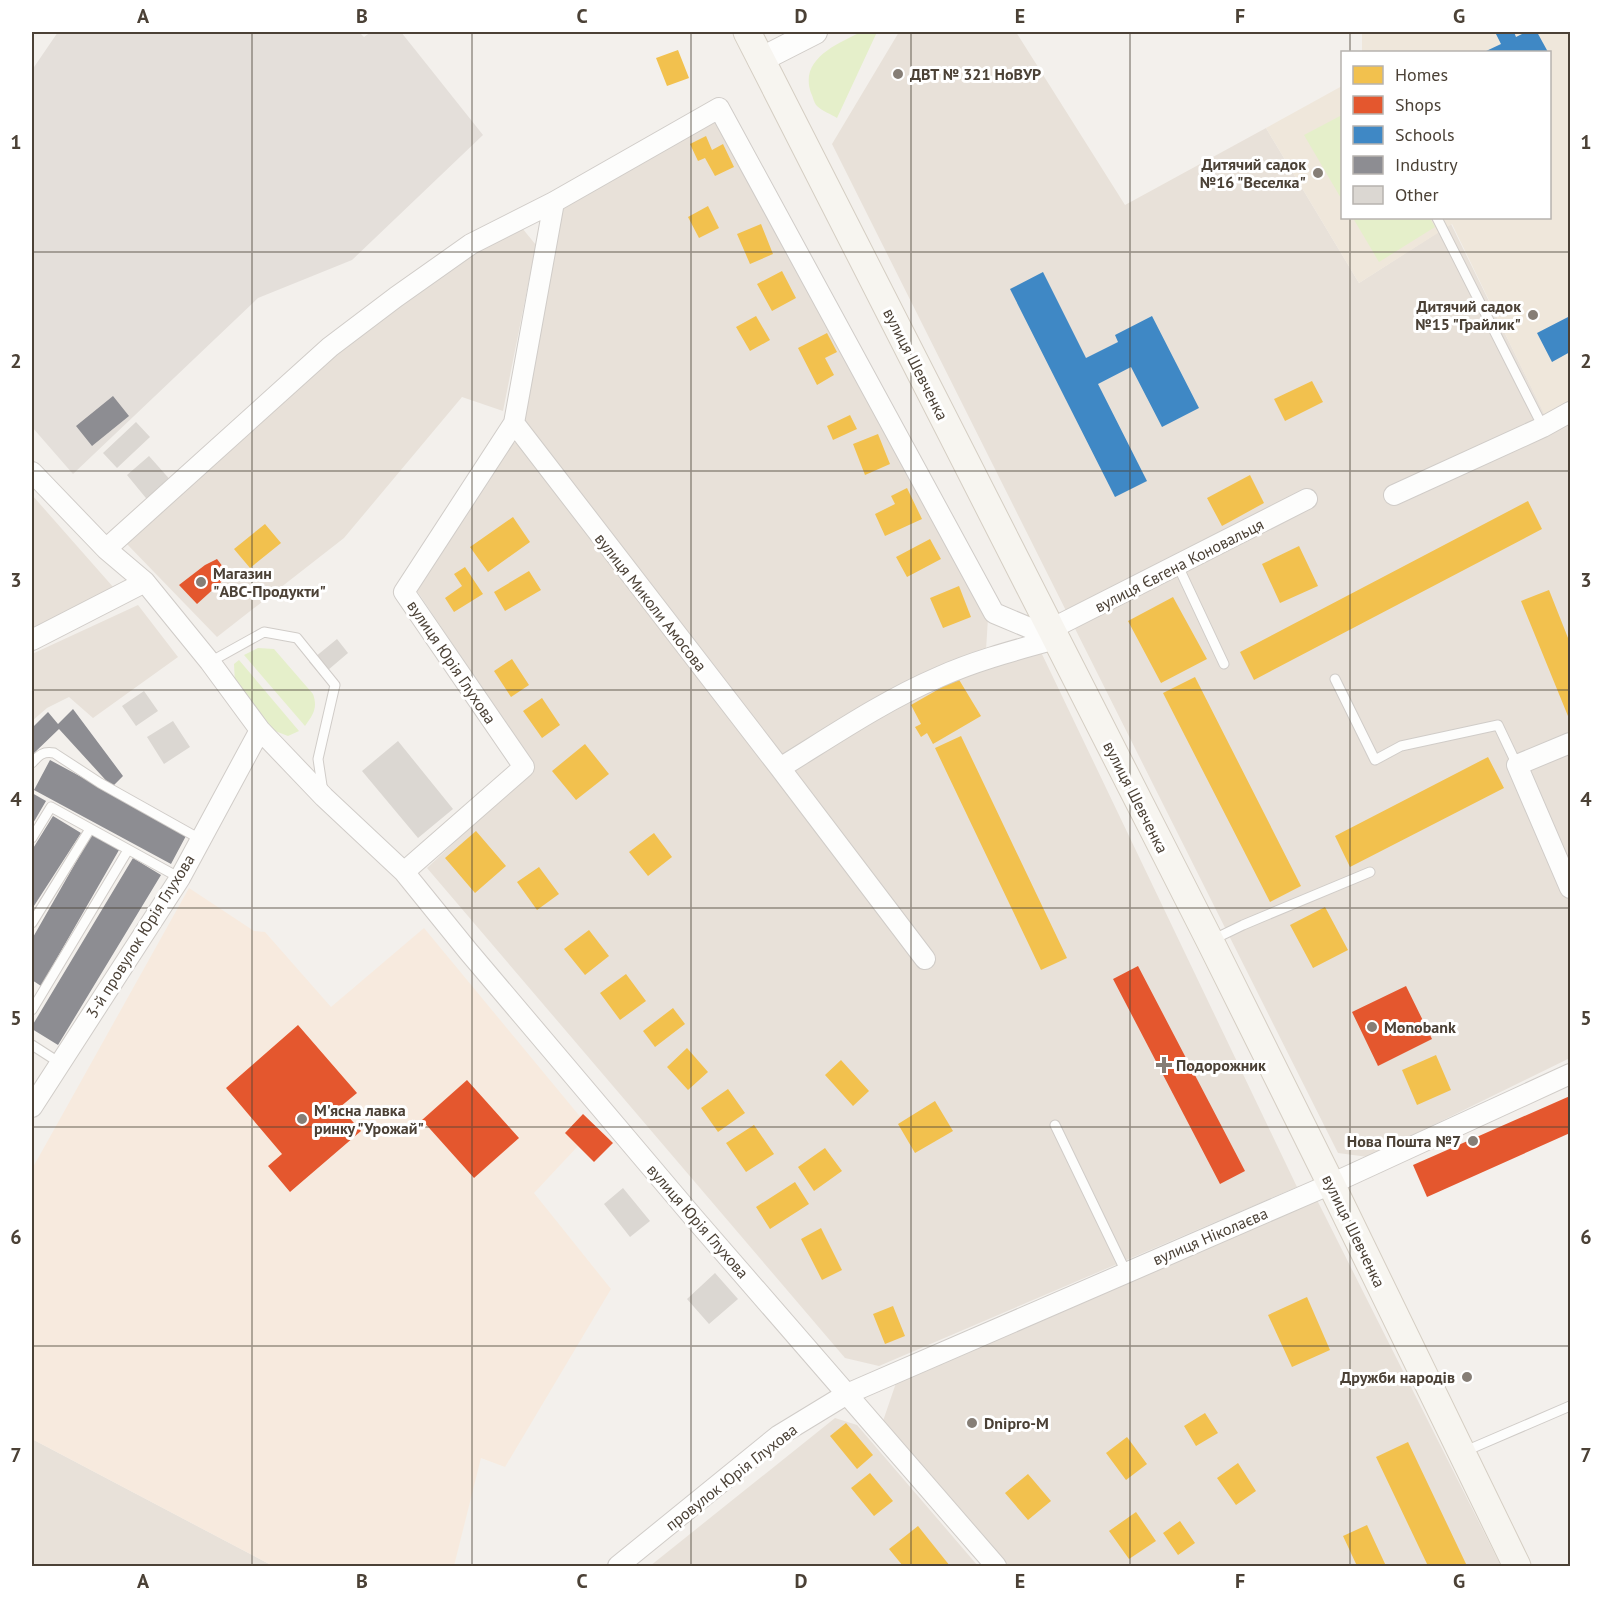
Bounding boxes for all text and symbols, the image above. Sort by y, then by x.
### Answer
text: A [137,3,150,29]
text: B [356,3,368,29]
text: C [576,3,588,29]
text: D [795,3,808,29]
text: E [1015,3,1025,29]
text: F [1235,3,1245,29]
text: G [1453,3,1465,29]
legend [1341,51,1551,219]
text: Homes [1395,63,1448,86]
place label: ДВТ № 321 НоВУР [910,64,1041,84]
marker: ДВТ № 321 НоВУР [891,67,905,81]
text: Shops [1395,93,1441,116]
text: Schools [1395,123,1455,146]
text: 1 [10,129,22,155]
text: 1 [1580,129,1592,155]
text: Industry [1395,153,1458,176]
place label: Дитячий садок №16 "Веселка" [1200,154,1306,192]
marker: Дитячий садок №16 "Веселка" [1311,166,1325,180]
text: Other [1395,183,1439,206]
place label: Дитячий садок №15 "Грайлик" [1415,296,1521,334]
street label: вулиця Шевченка [879,305,953,423]
marker: Дитячий садок №15 "Грайлик" [1526,308,1540,322]
text: 2 [10,348,22,374]
text: 2 [1580,348,1592,374]
street label: вулиця Євгена Коновальця [1091,514,1267,616]
street label: вулиця Миколи Амосова [591,529,711,675]
place label: Магазин "ABC-Продукти" [213,563,326,601]
text: 3 [10,567,22,593]
text: 3 [1580,567,1592,593]
marker: Магазин "ABC-Продукти" [194,575,208,589]
street label: вулиця Юрія Глухова [403,596,501,728]
street label: вулиця Шевченка [1099,738,1173,856]
text: 4 [10,786,22,812]
text: 4 [1580,786,1592,812]
street label: 3-й провулок Юрія Глухова [81,850,199,1022]
text: 5 [10,1005,22,1031]
text: 5 [1580,1005,1592,1031]
place label: Monobank [1384,1017,1456,1037]
marker: Monobank [1365,1020,1379,1034]
place label: Подорожник [1176,1055,1266,1075]
marker: Подорожник [1157,1058,1171,1072]
place label: М'ясна лавка ринку "Урожай" [314,1100,424,1138]
marker: М'ясна лавка ринку "Урожай" [295,1112,309,1126]
place label: Нова Пошта №7 [1347,1131,1461,1151]
marker: Нова Пошта №7 [1466,1134,1480,1148]
street label: вулиця Юрія Глухова [643,1160,753,1282]
street label: вулиця Шевченка [1318,1171,1390,1291]
street label: вулиця Ніколаєва [1149,1203,1271,1269]
text: 6 [10,1224,22,1250]
text: 6 [1580,1224,1592,1250]
place label: Дружби народів [1340,1367,1455,1387]
marker: Дружби народів [1460,1370,1474,1384]
place label: Dnipro-M [984,1413,1049,1433]
marker: Dnipro-M [965,1416,979,1430]
street label: провулок Юрія Глухова [661,1419,801,1535]
text: 7 [10,1442,22,1468]
text: 7 [1580,1442,1592,1468]
text: A [137,1568,150,1594]
text: B [356,1568,368,1594]
text: C [576,1568,588,1594]
text: D [795,1568,808,1594]
text: E [1015,1568,1025,1594]
text: F [1235,1568,1245,1594]
text: G [1453,1568,1465,1594]

